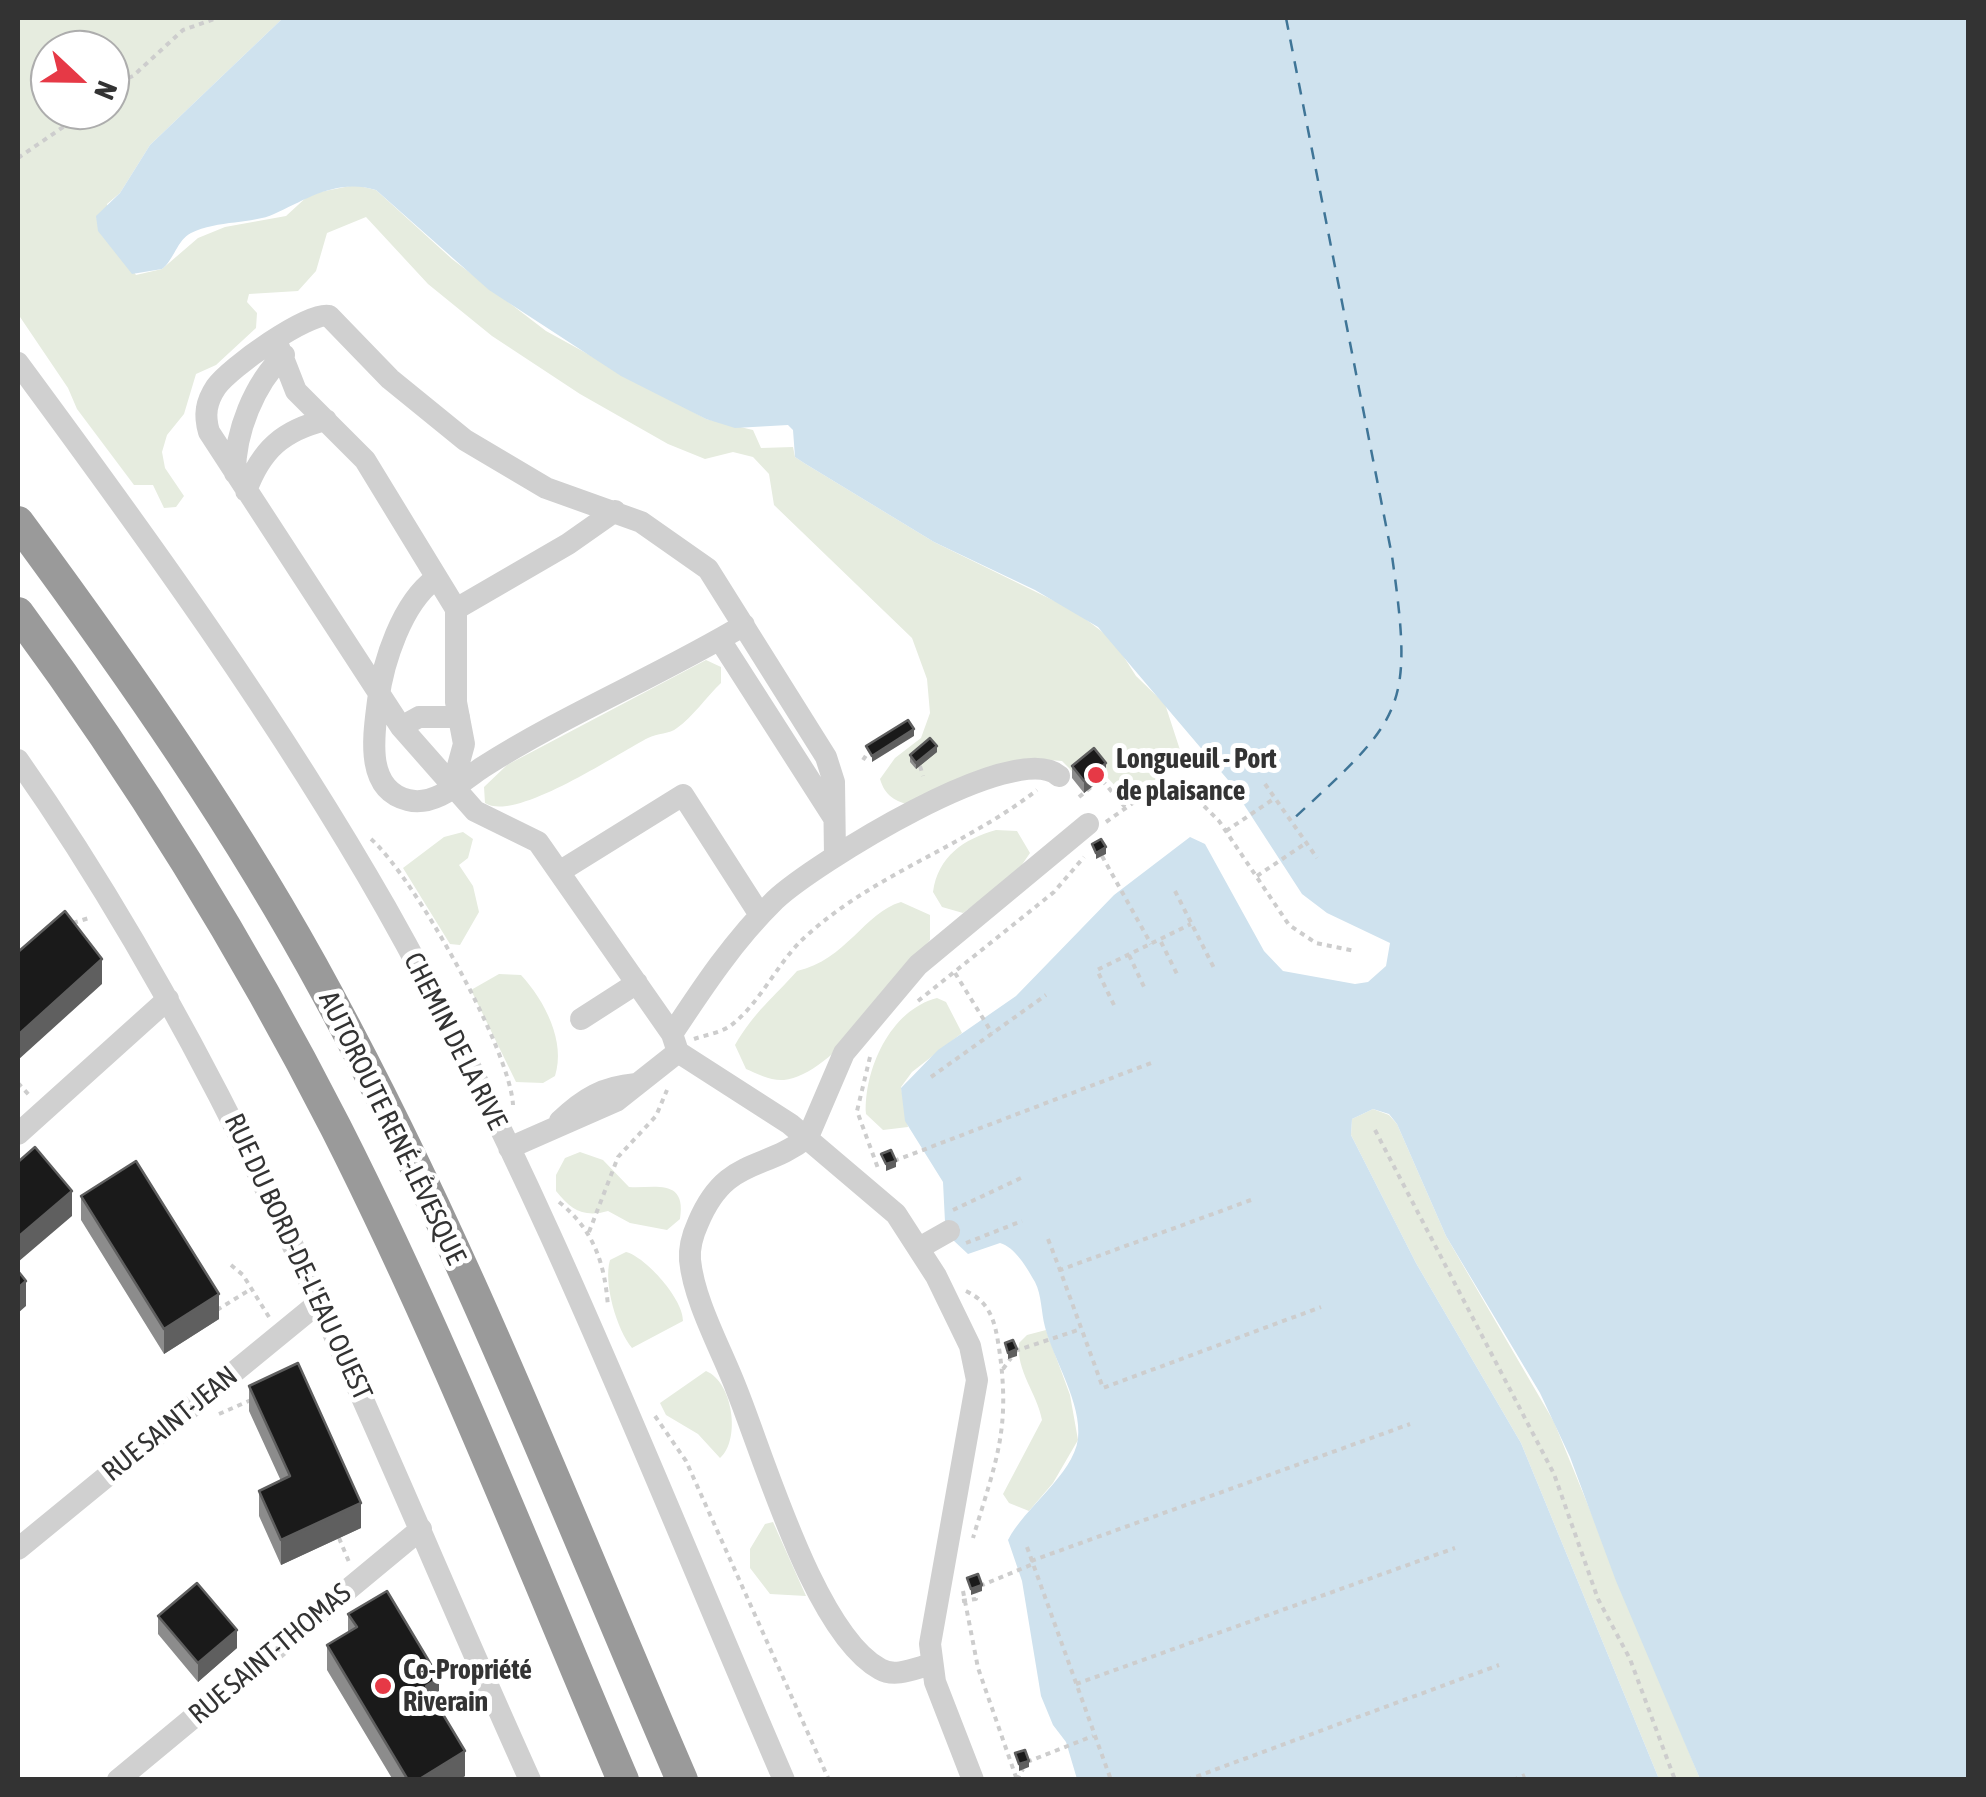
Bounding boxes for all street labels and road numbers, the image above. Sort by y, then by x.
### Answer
street label: CHEMIN DE LA RIVE [396,947,514,1135]
street label: AUTOROUTE RENÉ-LÉVESQUE [311,986,473,1270]
street label: RUE DU BORD-DE-L'EAU OUEST [217,1108,379,1406]
street label: RUE SAINT-JEAN [96,1359,244,1489]
street label: RUE SAINT-THOMAS [182,1577,358,1731]

